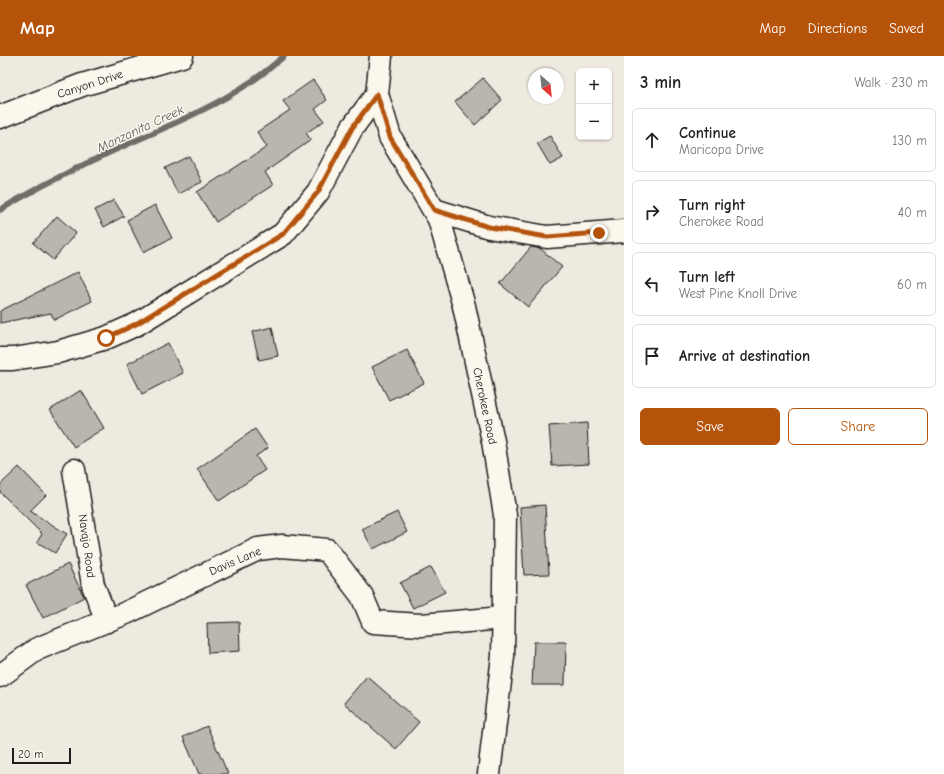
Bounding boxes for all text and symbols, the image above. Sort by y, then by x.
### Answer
text: Map [20,17,55,39]
text: Map [759,20,786,37]
text: Directions [808,20,867,37]
text: Saved [889,20,924,37]
street label: Canyon Drive [55,67,125,101]
north arrow [528,68,564,104]
map controls [576,68,612,140]
button: + [576,68,612,104]
text: 3 min [640,73,681,92]
text: Walk · 230 m [854,75,928,90]
water label: Manzanita Creek [94,101,187,156]
button: − [576,104,612,140]
text: Continue [679,124,736,142]
icon: ahead [641,129,663,151]
text: 130 m [892,133,927,148]
text: Maricopa Drive [679,142,764,157]
text: Turn right [679,196,745,214]
icon: right [641,201,663,223]
text: 40 m [898,205,927,220]
text: Cherokee Road [679,214,764,229]
route end [590,224,608,242]
text: Turn left [679,268,735,286]
icon: left [641,273,663,295]
text: 60 m [897,277,927,292]
text: West Pine Knoll Drive [679,286,797,301]
route start [97,329,115,347]
icon: arrive [641,345,663,367]
text: Arrive at destination [679,347,810,365]
street label: Cherokee Road [470,366,500,446]
button: Save [640,408,780,445]
button: Share [788,408,928,445]
street label: Navajo Road [76,513,98,579]
street label: Davis Lane [207,544,263,578]
scale bar [12,746,71,765]
text: 20 m [18,748,43,761]

